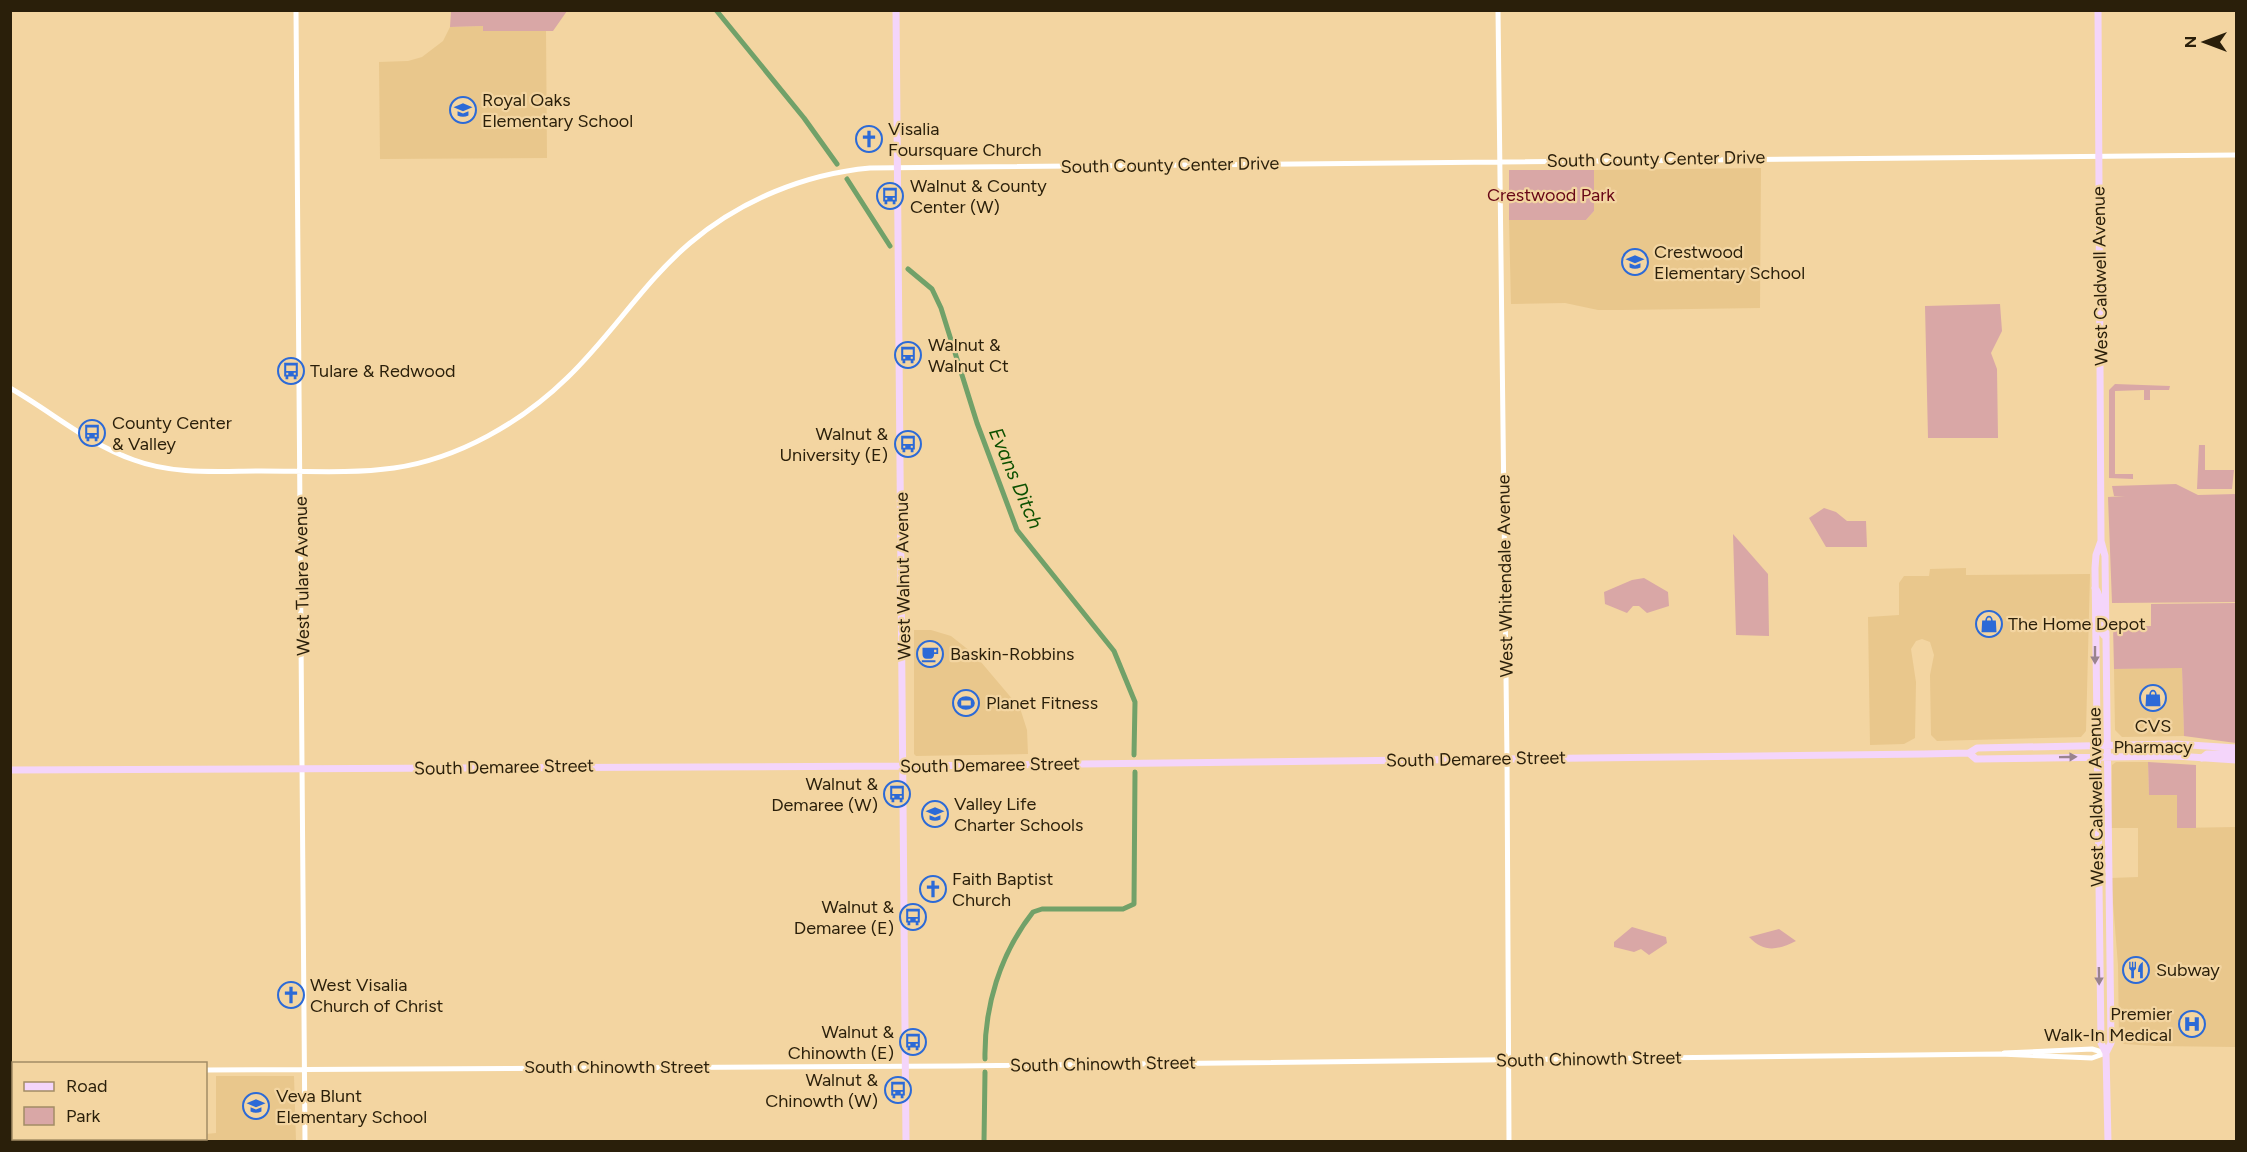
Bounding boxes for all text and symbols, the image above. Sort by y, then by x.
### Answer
north arrow [2175,12,2235,72]
text: N [2181,36,2200,48]
place label: Royal Oaks Elementary School [482,89,633,132]
school or university icon: Royal Oaks Elementary School [448,95,478,125]
place label: Visalia Foursquare Church [888,118,1042,161]
church icon: Visalia Foursquare Church [854,124,884,154]
street label: South County Center Drive [1546,146,1766,172]
street label: South County Center Drive [1060,152,1280,178]
place label: Walnut & County Center (W) [910,175,1047,218]
bus stop icon: Walnut & County Center (W) [875,181,905,211]
park label: Crestwood Park [1487,184,1615,206]
street label: West Caldwell Avenue [2087,186,2113,366]
place label: Crestwood Elementary School [1654,241,1805,284]
school or university icon: Crestwood Elementary School [1620,247,1650,277]
place label: Walnut & Walnut Ct [928,334,1009,377]
bus stop icon: Walnut & Walnut Ct [893,340,923,370]
bus stop icon: Tulare & Redwood [276,356,306,386]
place label: Tulare & Redwood [310,360,456,382]
place label: County Center & Valley [112,412,232,455]
bus stop icon: County Center & Valley [77,418,107,448]
place label: Walnut & University (E) [779,423,888,466]
water label: Evans Ditch [984,424,1048,532]
bus stop icon: Walnut & University (E) [893,429,923,459]
street label: West Whitendale Avenue [1492,474,1518,678]
street label: West Walnut Avenue [891,492,915,660]
street label: West Tulare Avenue [290,496,314,656]
shop icon: The Home Depot [1974,609,2004,639]
place label: The Home Depot [2008,613,2146,635]
cafe icon: Baskin-Robbins [915,639,945,669]
place label: Baskin-Robbins [950,643,1074,665]
one-way arrow [2090,646,2100,665]
shop icon: CVS Pharmacy [2138,683,2168,713]
sports icon: Planet Fitness [951,688,981,718]
place label: Planet Fitness [986,692,1098,714]
street label: West Caldwell Avenue [2083,707,2109,887]
place label: CVS Pharmacy [2113,715,2193,758]
street label: South Demaree Street [1386,746,1566,772]
street label: South Demaree Street [900,752,1080,778]
one-way arrow [2058,753,2077,762]
street label: South Demaree Street [414,754,594,780]
place label: Walnut & Demaree (W) [771,773,878,816]
bus stop icon: Walnut & Demaree (W) [882,779,912,809]
place label: Valley Life Charter Schools [954,793,1083,836]
school or university icon: Valley Life Charter Schools [920,799,950,829]
place label: Faith Baptist Church [952,868,1054,911]
church icon: Faith Baptist Church [918,874,948,904]
place label: Walnut & Demaree (E) [794,896,894,939]
bus stop icon: Walnut & Demaree (E) [898,902,928,932]
restaurant icon: Subway [2121,955,2151,985]
place label: Subway [2156,959,2220,981]
one-way arrow [2095,967,2104,986]
place label: West Visalia Church of Christ [310,974,444,1017]
church icon: West Visalia Church of Christ [276,980,306,1010]
place label: Premier Walk-In Medical [2044,1003,2172,1046]
hospital icon: Premier Walk-In Medical [2177,1009,2207,1039]
place label: Walnut & Chinowth (E) [788,1021,894,1064]
bus stop icon: Walnut & Chinowth (E) [898,1027,928,1057]
street label: South Chinowth Street [1496,1046,1682,1072]
street label: South Chinowth Street [1010,1051,1196,1077]
street label: South Chinowth Street [524,1056,710,1078]
legend [12,1062,207,1140]
place label: Walnut & Chinowth (W) [765,1069,878,1112]
text: Road [66,1075,107,1097]
bus stop icon: Walnut & Chinowth (W) [883,1075,913,1105]
place label: Veva Blunt Elementary School [276,1085,427,1128]
school or university icon: Veva Blunt Elementary School [241,1091,271,1121]
text: Park [66,1105,101,1127]

